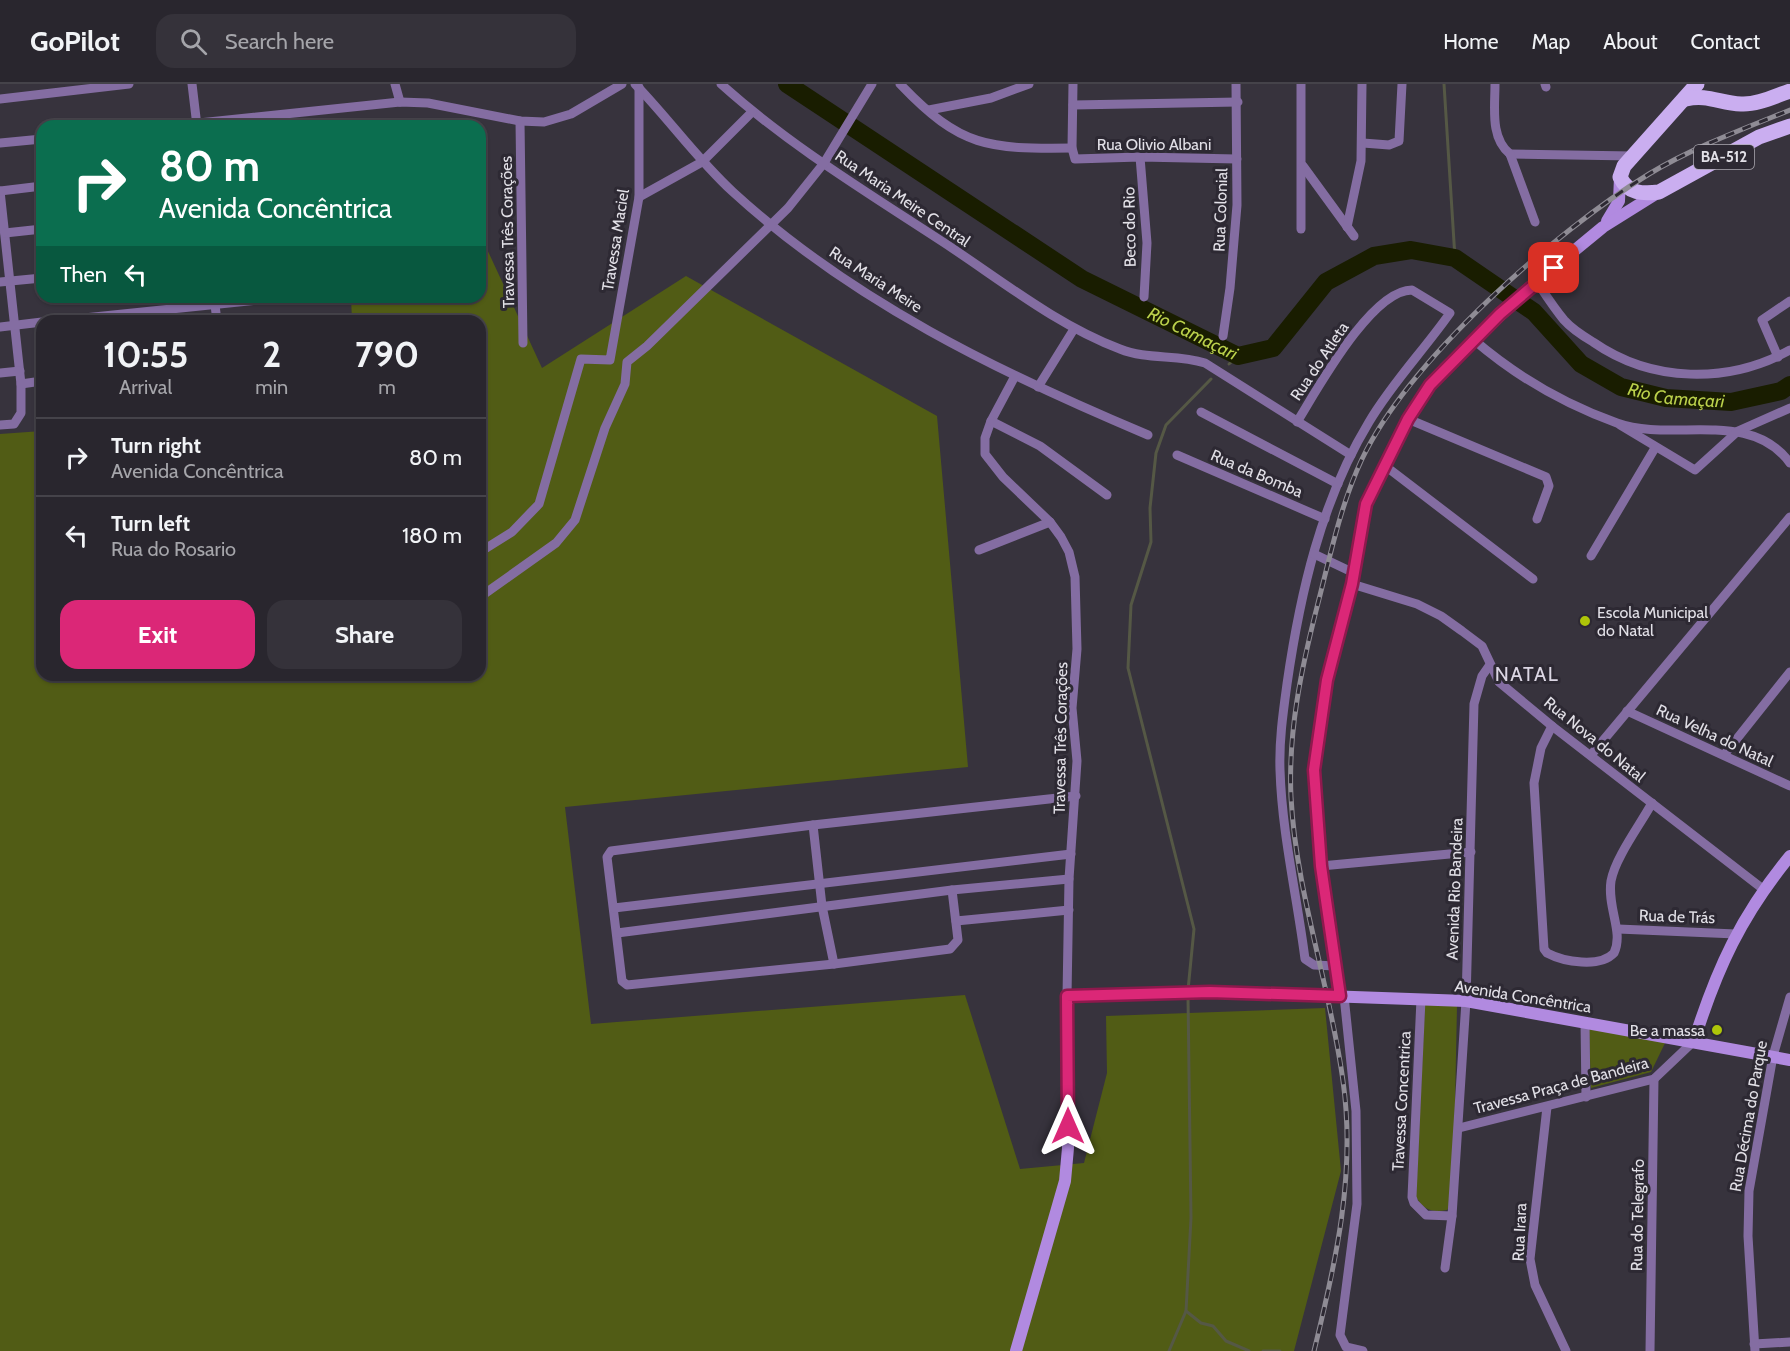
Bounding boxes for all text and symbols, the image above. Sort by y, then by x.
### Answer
search box [156,14,576,68]
text: GoPilot [30,24,120,58]
icon: search [177,25,210,58]
text: Search here [225,28,334,55]
text: Home [1443,29,1499,54]
text: Map [1532,29,1570,54]
text: About [1603,29,1657,54]
text: Contact [1690,29,1760,54]
street label: Rua Olivio Albani [1097,135,1211,154]
text: 80 m [159,140,260,192]
icon: right [60,144,138,222]
road number: BA-512 [1694,145,1754,169]
street label: Rua Maria Meire Central [832,146,974,251]
street label: Travessa Três Corações [497,155,518,308]
street label: Rua Colonial [1210,168,1231,252]
street label: Beco do Rio [1119,186,1140,267]
street label: Travessa Maciel [598,187,633,292]
text: Avenida Concêntrica [159,192,392,225]
street label: Rua Maria Meire [826,242,926,316]
pin [1528,242,1579,293]
icon: arrive [1537,251,1570,284]
icon: left [119,258,152,291]
text: Then [60,261,107,288]
water label: Rio Camaçari [1144,302,1242,366]
street label: Rua do Atleta [1286,318,1353,404]
text: 10:55 [103,332,188,376]
text: 2 [262,332,281,376]
text: 790 [355,332,419,376]
text: Arrival [119,375,172,399]
text: min [255,375,288,399]
text: m [378,375,396,399]
water label: Rio Camaçari [1626,378,1726,413]
text: Turn right [111,432,201,459]
icon: right [60,441,93,474]
text: 80 m [409,444,462,471]
street label: Rua da Bomba [1208,446,1306,502]
text: Avenida Concêntrica [111,459,284,483]
text: Turn left [111,510,190,537]
icon: left [60,519,93,552]
text: 180 m [402,522,462,549]
text: Rua do Rosario [111,537,236,561]
button: Exit [60,600,255,669]
button: Share [267,600,462,669]
place label: Escola Municipal do Natal [1597,603,1708,640]
marker: Escola Municipal do Natal [1578,614,1592,628]
street label: Travessa Três Corações [1050,661,1071,814]
district label: NATAL [1495,662,1559,686]
street label: Rua Nova do Natal [1540,693,1649,786]
street label: Rua Velha do Natal [1653,700,1776,771]
street label: Avenida Rio Bandeira [1443,817,1466,960]
street label: Rua de Trás [1639,906,1716,927]
street label: Avenida Concêntrica [1453,976,1593,1017]
place label: Be a massa [1630,1021,1705,1040]
marker: Be a massa [1710,1023,1724,1037]
street label: Travessa Concentrica [1388,1030,1415,1172]
street label: Rua Décima do Parque [1726,1039,1771,1193]
street label: Travessa Praça de Bandeira [1472,1053,1651,1118]
position arrow [1036,1094,1100,1158]
street label: Rua do Telegrafo [1627,1159,1648,1271]
street label: Rua Irara [1508,1202,1531,1262]

